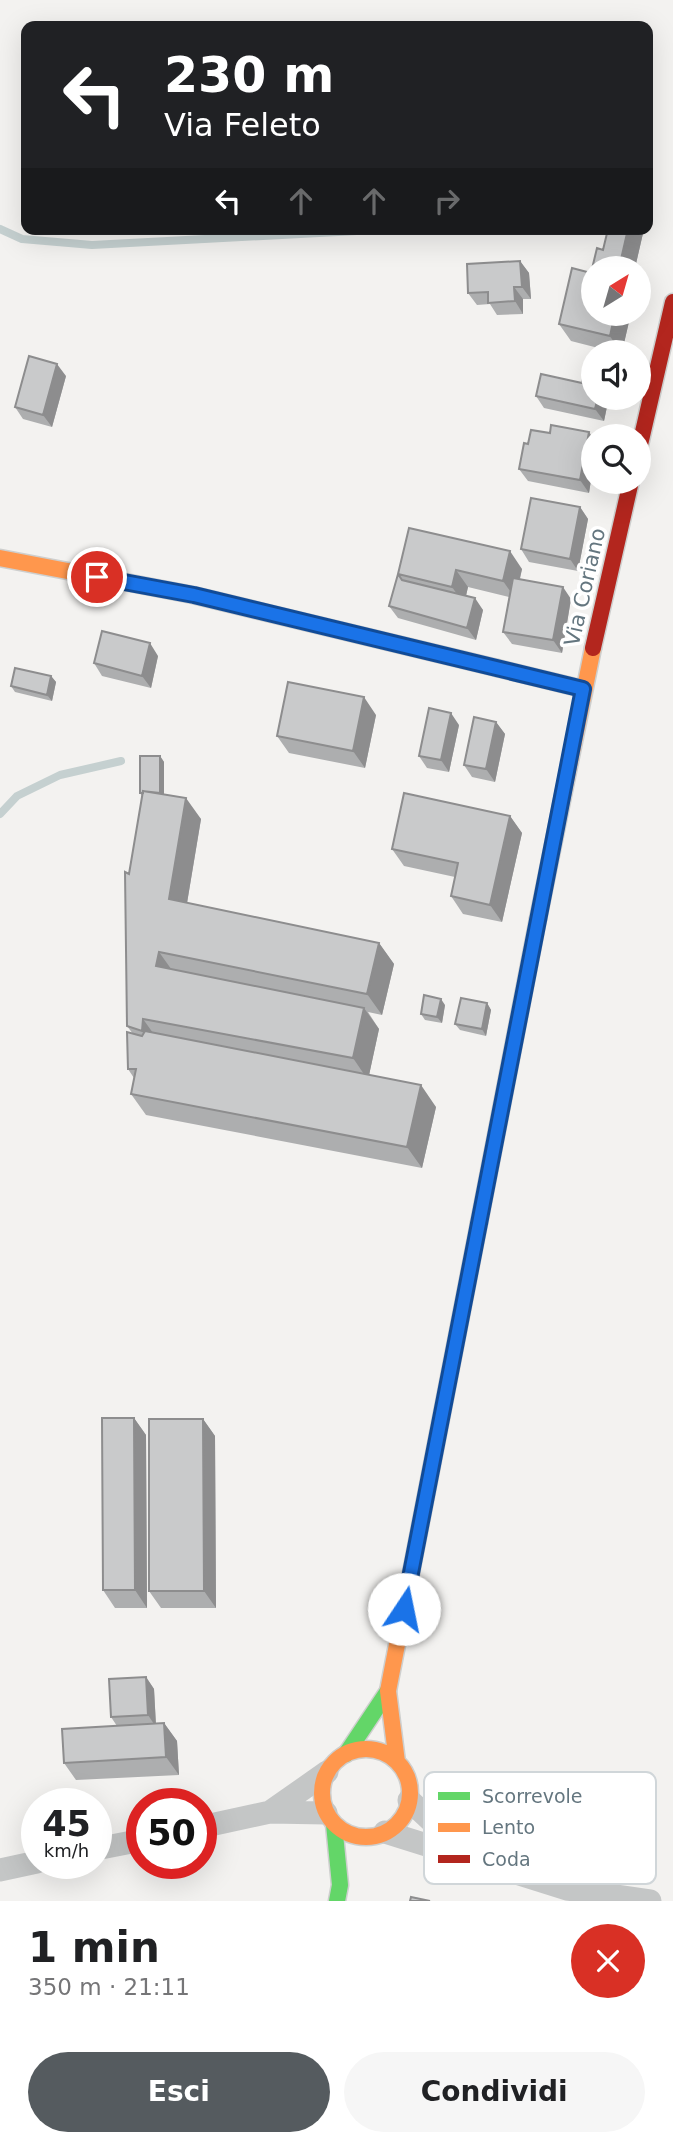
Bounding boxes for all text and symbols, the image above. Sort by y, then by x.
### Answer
text: 230 m [164,47,334,104]
icon: left [49,49,140,140]
text: Via Feleto [164,106,321,144]
icon: left [209,182,247,220]
icon: ahead [282,182,320,220]
icon: ahead [355,182,393,220]
icon: right [428,182,466,220]
north arrow [581,256,651,326]
map controls [581,256,651,494]
button: sound [581,340,651,410]
button: search [581,424,651,494]
street label: Via Coriano [560,526,610,648]
pin [67,547,127,607]
icon: arrive [78,558,116,596]
position arrow [367,1572,441,1646]
legend [424,1772,656,1884]
text: Scorrevole [482,1785,583,1807]
speed limit sign: 50 [126,1788,217,1879]
text: 45 [42,1804,91,1844]
text: Lento [482,1816,535,1838]
text: km/h [44,1840,89,1861]
text: Coda [482,1848,531,1870]
text: 1 min [28,1923,160,1972]
button: close [571,1924,645,1998]
text: 350 m · 21:11 [28,1974,190,2000]
button: Esci [28,2052,330,2132]
button: Condividi [344,2052,645,2132]

